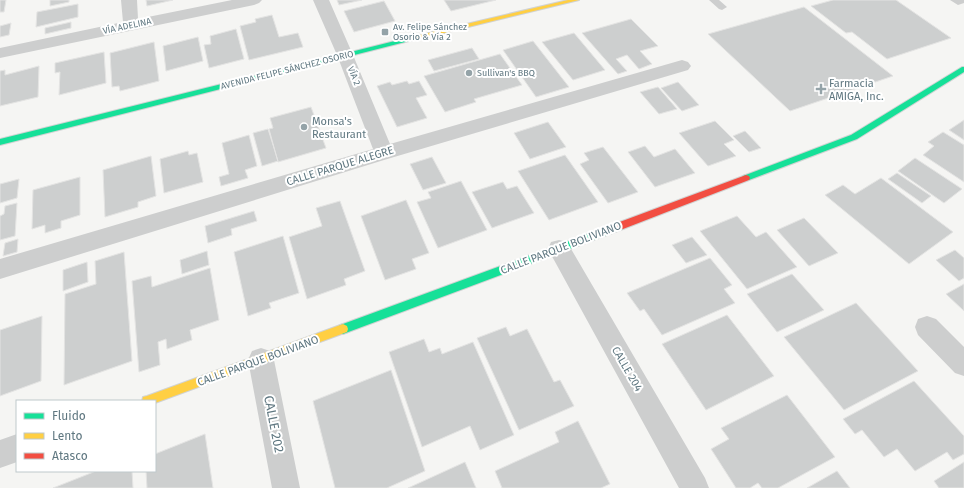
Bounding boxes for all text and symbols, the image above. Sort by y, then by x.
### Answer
street label: VÍA ADELINA [102,15,153,36]
place label: Av. Felipe Sánchez Osorio & Vía 2 [393,22,467,42]
marker: Av. Felipe Sánchez Osorio & Vía 2 [380,27,390,37]
street label: AVENIDA FELIPE SÁNCHEZ OSORIO [219,48,354,91]
street label: VÍA 2 [346,65,363,87]
marker: Sullivan's BBQ [464,68,474,78]
place label: Sullivan's BBQ [477,68,535,78]
place label: Farmacia AMIGA, Inc. [829,77,884,103]
marker: Farmacia AMIGA, Inc. [816,84,826,94]
place label: Monsa's Restaurant [312,115,366,141]
marker: Monsa's Restaurant [299,122,309,132]
street label: CALLE PARQUE ALEGRE [285,143,395,189]
street label: CALLE PARQUE BOLIVIANO [499,219,623,277]
street label: CALLE PARQUE BOLIVIANO [195,333,321,389]
street label: CALLE 204 [609,344,645,394]
street label: CALLE 202 [261,394,287,454]
legend [16,400,156,472]
text: Fluido [52,409,86,423]
text: Lento [52,429,82,443]
text: Atasco [52,449,88,463]

